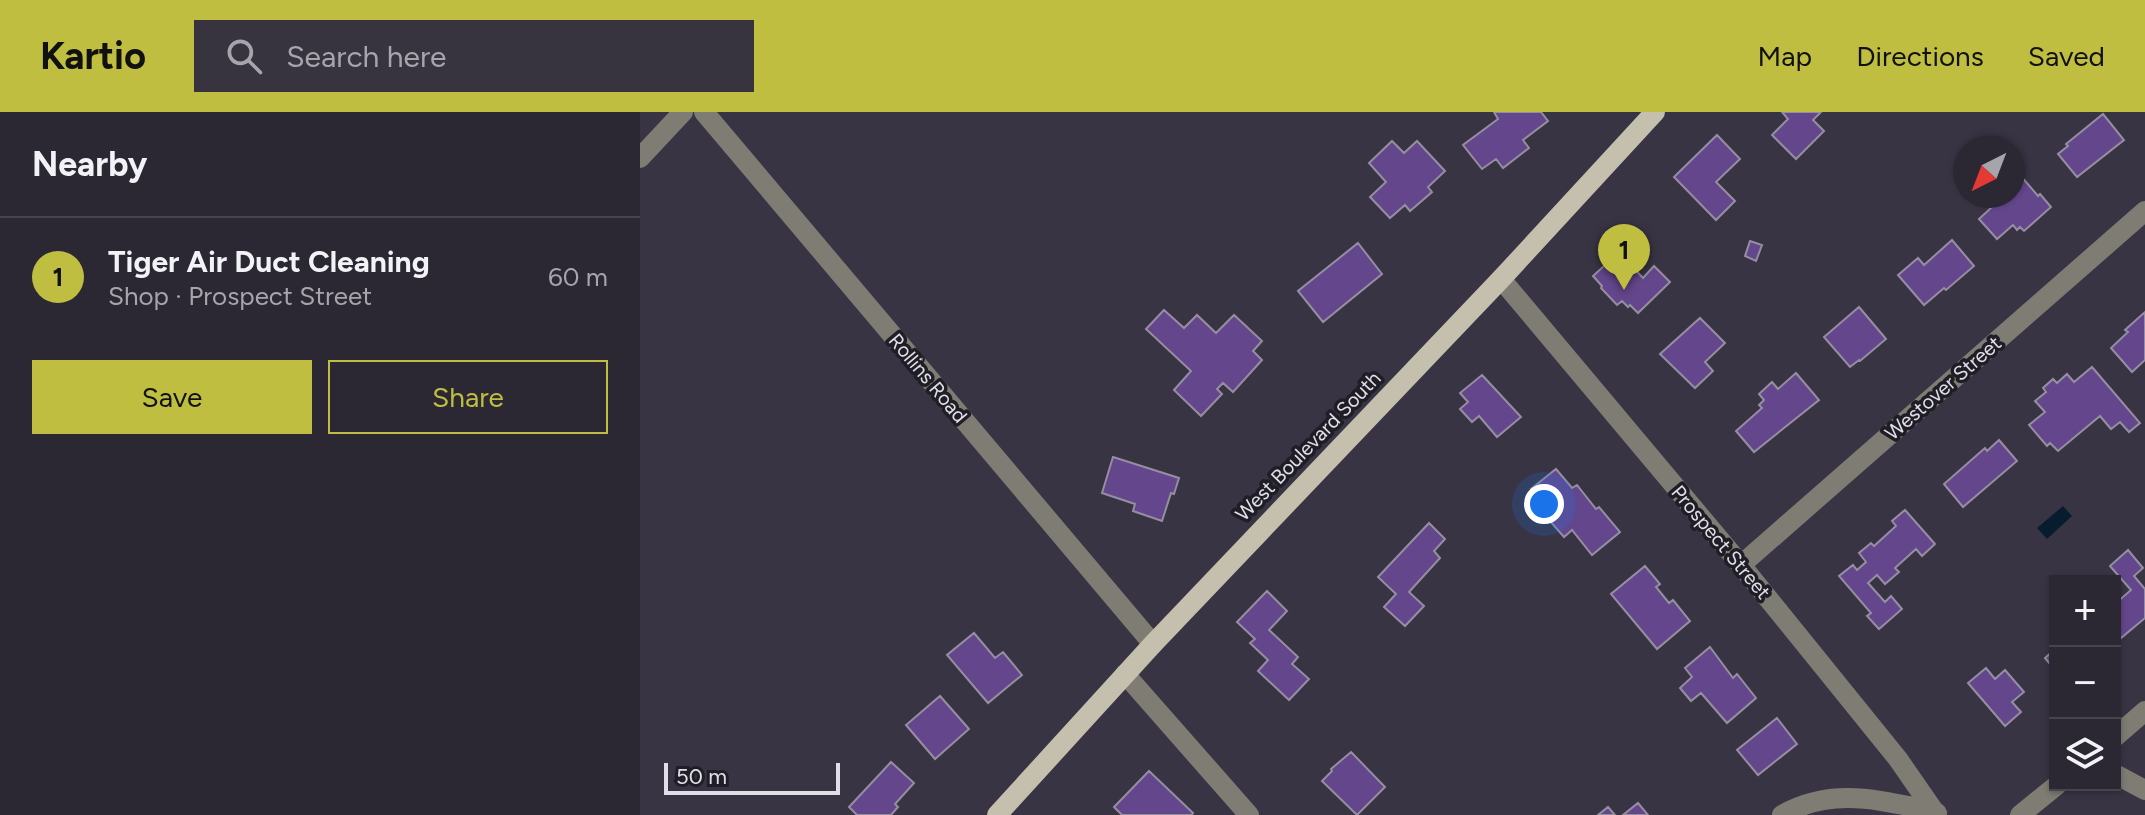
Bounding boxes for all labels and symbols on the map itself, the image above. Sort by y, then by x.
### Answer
north arrow [1953,136,2025,208]
pin: 1 [1598,224,1650,290]
street label: Rollins Road [884,329,972,427]
street label: Westover Street [1880,331,2006,445]
street label: West Boulevard South [1230,366,1386,526]
street label: Prospect Street [1666,480,1776,604]
your location [1524,484,1564,524]
scale bar [664,759,840,795]

